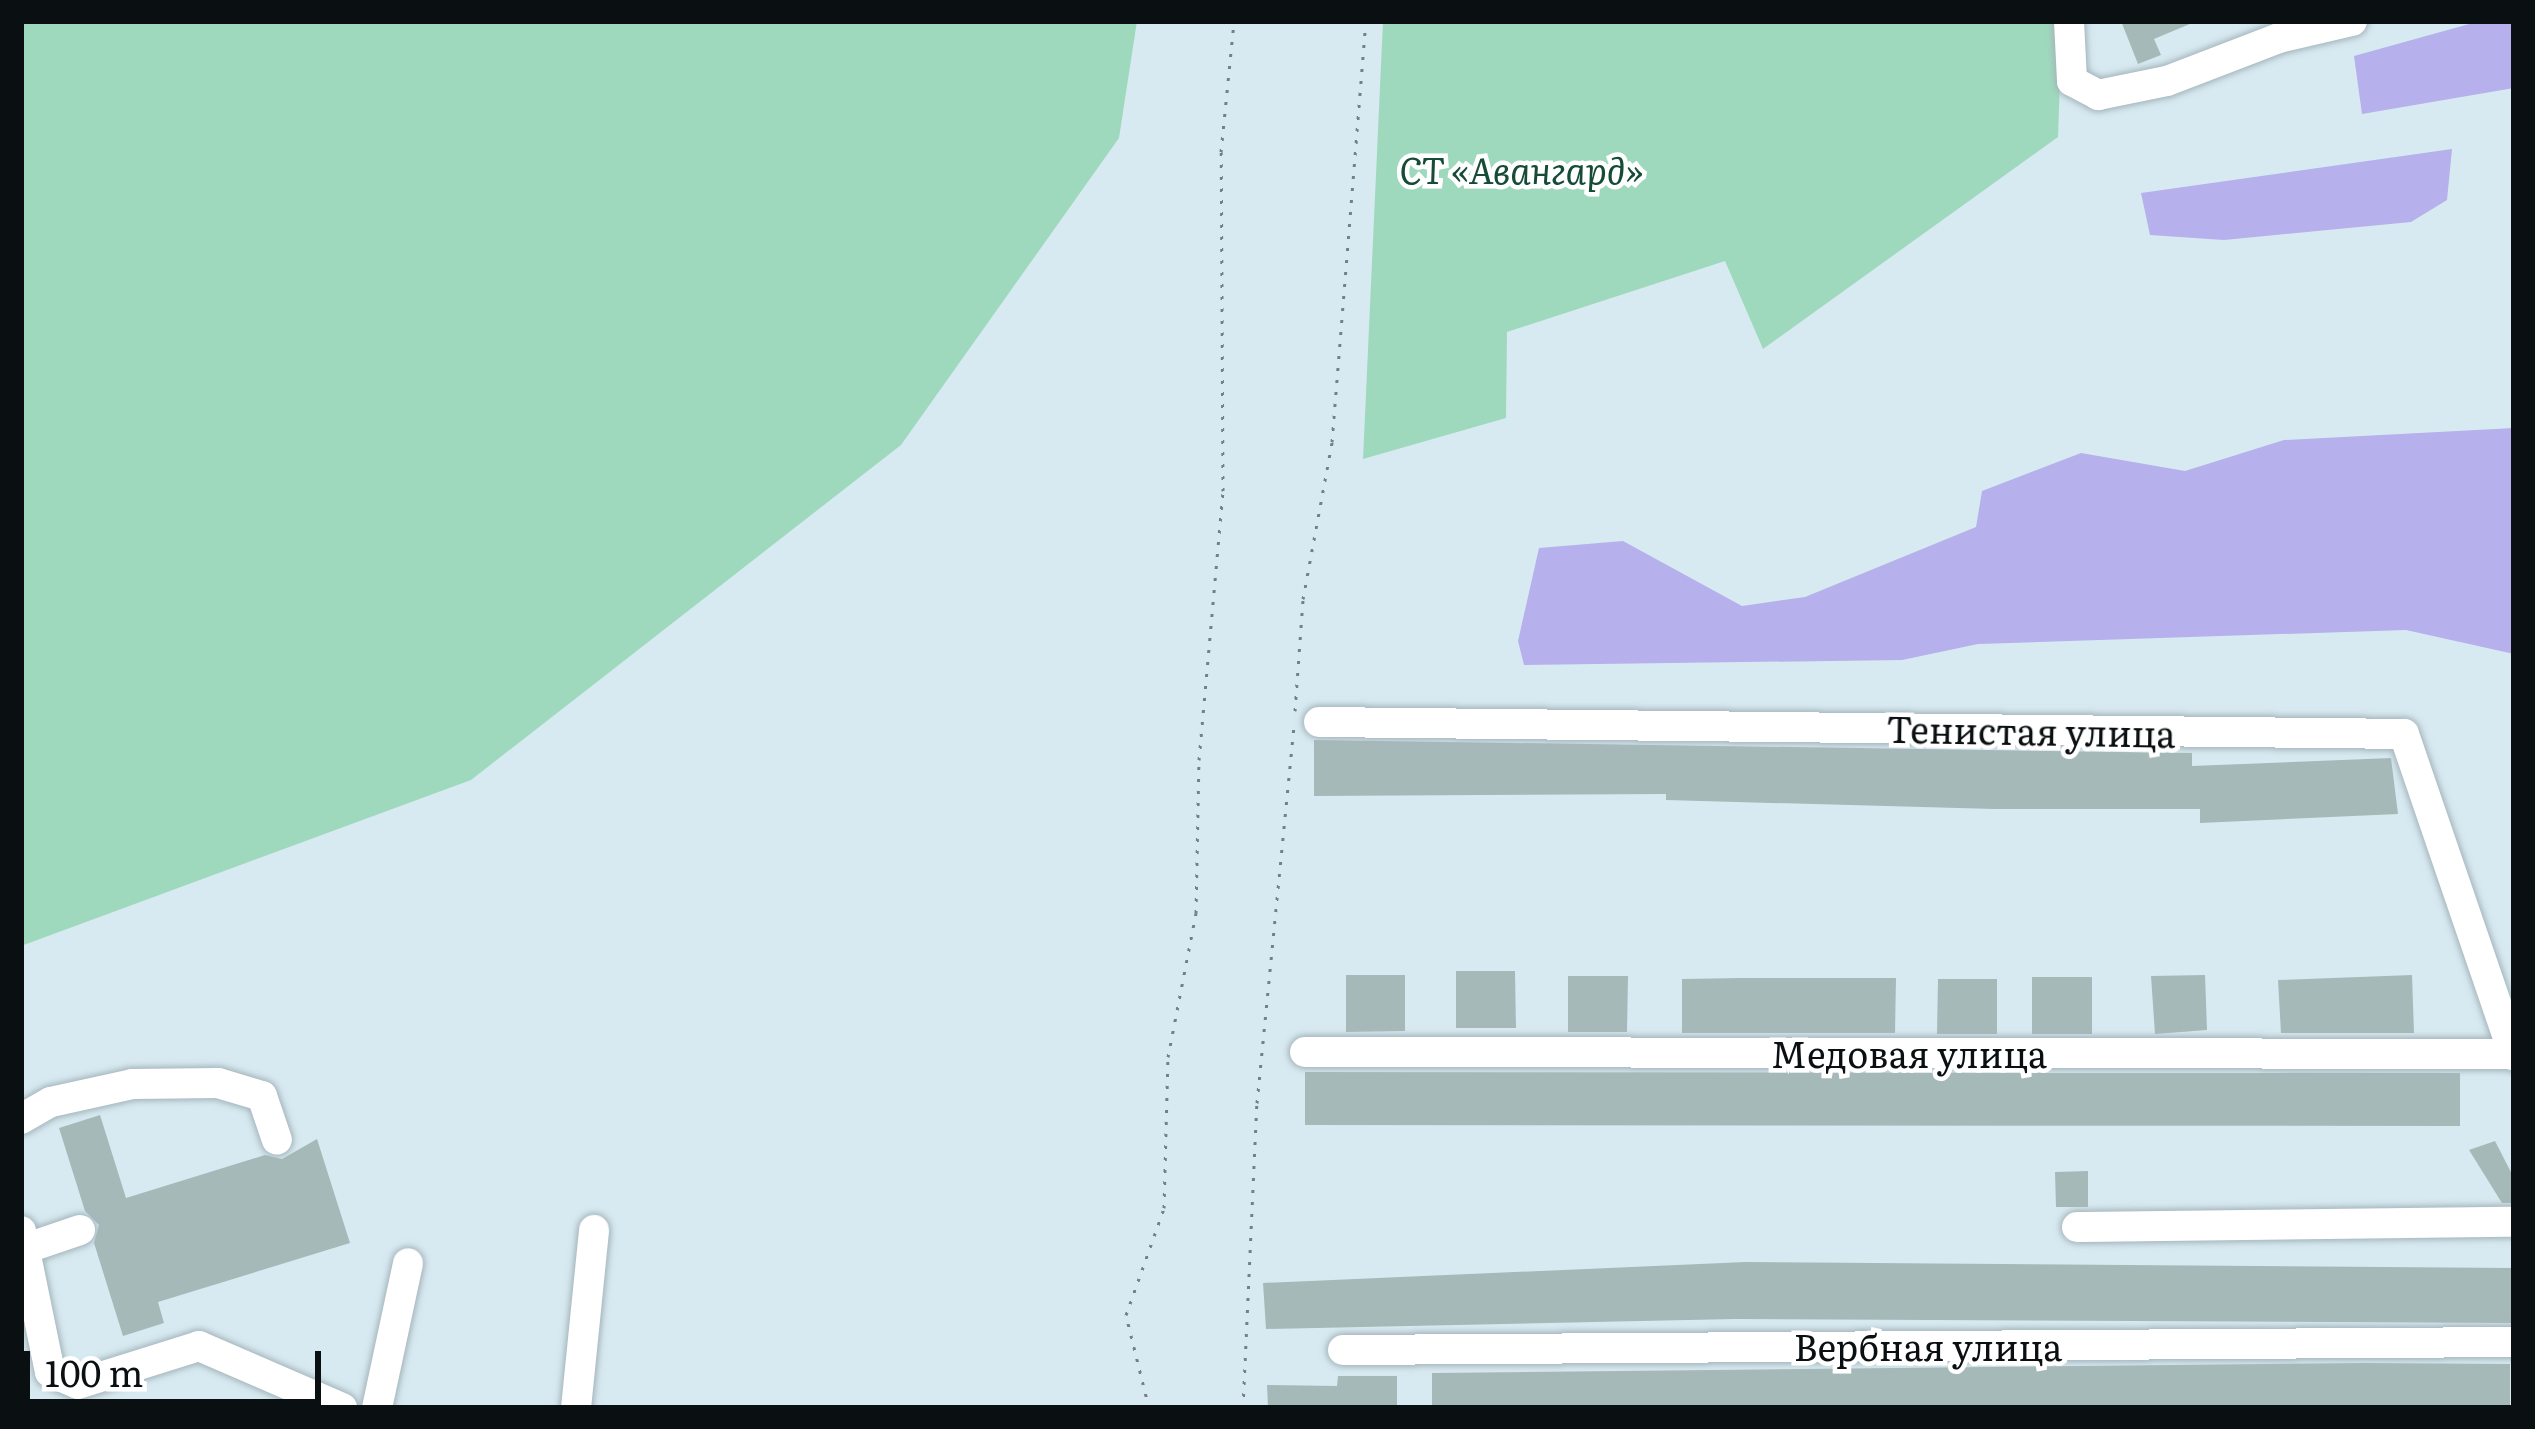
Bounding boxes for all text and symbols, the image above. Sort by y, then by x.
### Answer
park label: СТ «Авангард» [1399,147,1643,191]
street label: Тенистая улица [1886,706,2176,754]
street label: Медовая улица [1771,1031,2047,1075]
street label: Вербная улица [1794,1324,2062,1368]
scale bar [30,1327,327,1401]
text: 100 m [45,1345,143,1398]

